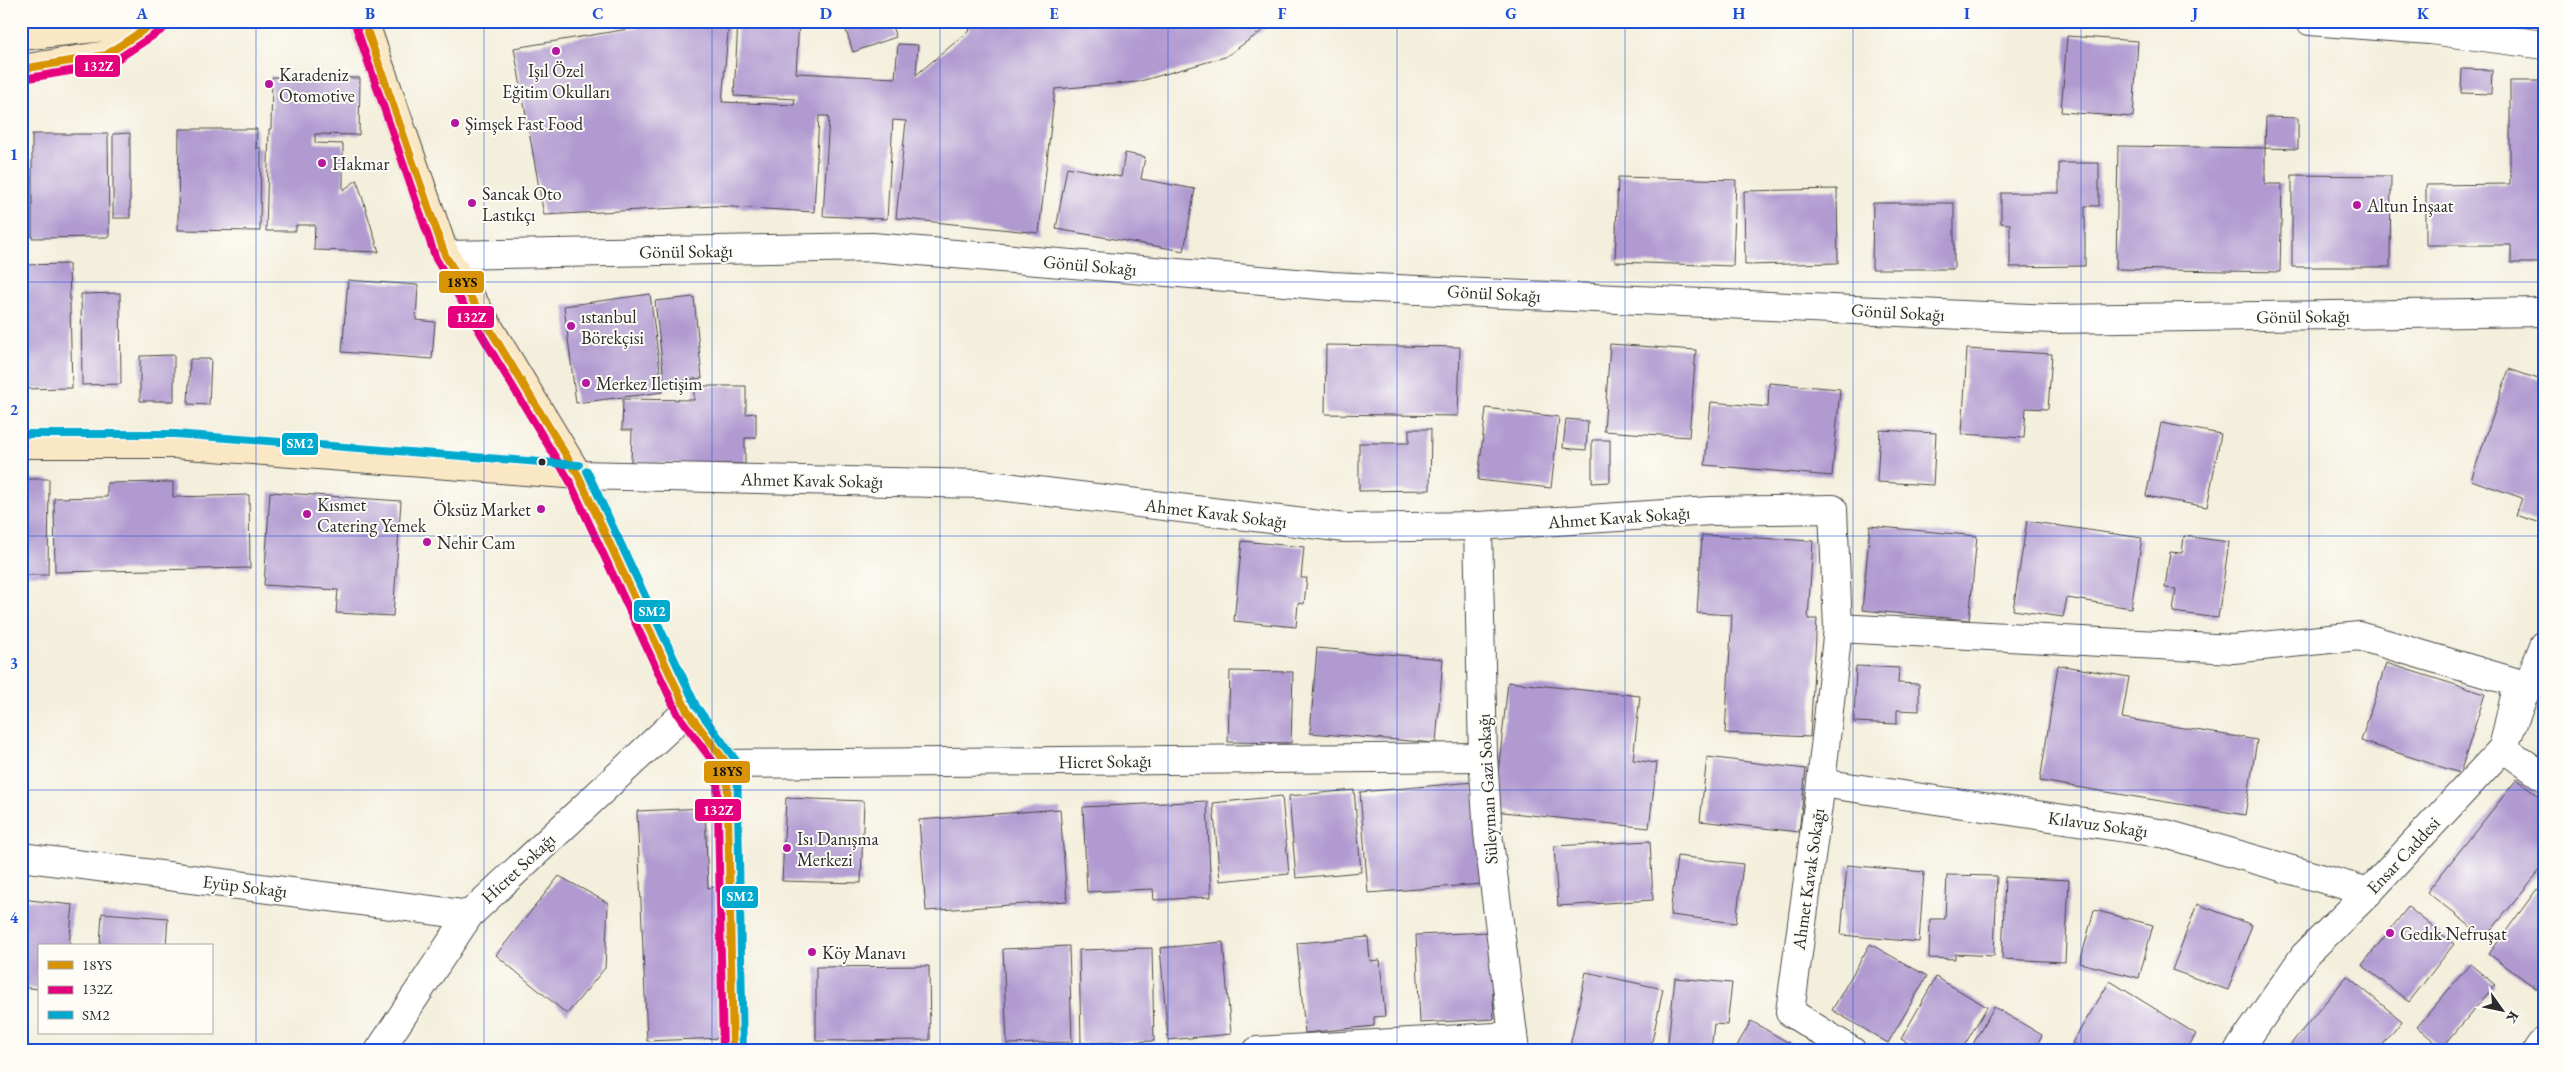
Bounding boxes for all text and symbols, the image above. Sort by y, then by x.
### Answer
text: A [135,3,148,24]
text: B [365,3,375,24]
text: C [592,3,604,24]
text: D [820,3,832,24]
text: E [1049,3,1059,24]
text: F [1278,3,1287,24]
text: G [1505,3,1517,24]
text: H [1733,3,1746,24]
text: I [1964,3,1970,24]
text: J [2190,3,2198,24]
text: K [2417,3,2430,24]
marker: Işıl Özel Eğitim Okulları [550,45,562,57]
line badge: 132Z [74,54,121,78]
text: 132Z [83,57,114,75]
place label: Işıl Özel Eğitim Okulları [502,59,611,103]
place label: Karadeniz Otomotive [279,63,355,107]
marker: Karadeniz Otomotive [263,78,275,90]
place label: Şimşek Fast Food [465,112,584,135]
marker: Şimşek Fast Food [449,117,461,129]
text: 1 [10,144,18,165]
place label: Hakmar [332,152,389,175]
marker: Hakmar [316,157,328,169]
place label: Sancak Oto Lastıkçı [482,182,562,226]
place label: Altun İnşaat [2366,194,2454,217]
marker: Sancak Oto Lastıkçı [466,197,478,209]
marker: Altun İnşaat [2351,199,2363,211]
street label: Gönül Sokağı [639,239,734,263]
street label: Gönül Sokağı [1042,249,1138,281]
line badge: 18YS [438,270,485,294]
text: 18YS [447,273,477,291]
street label: Gönül Sokağı [1447,279,1542,307]
street label: Gönül Sokağı [1851,298,1946,326]
street label: Gönül Sokağı [2256,304,2351,328]
line badge: 132Z [447,305,495,329]
place label: ıstanbul Börekçisi [581,305,644,349]
text: 132Z [456,308,487,326]
marker: ıstanbul Börekçisi [565,320,577,332]
place label: Merkez Iletişim [596,372,703,395]
marker: Merkez Iletişim [580,377,592,389]
text: 2 [10,399,19,420]
line badge: SM2 [281,432,319,456]
text: SM2 [286,434,314,452]
unlabelled marker [537,457,547,467]
street label: Ahmet Kavak Sokağı [739,467,884,493]
place label: Kısmet Catering Yemek [317,493,427,537]
street label: Ahmet Kavak Sokağı [1143,493,1289,533]
place label: Öksüz Market [433,498,531,521]
street label: Ahmet Kavak Sokağı [1546,501,1692,534]
marker: Öksüz Market [535,503,547,515]
marker: Kısmet Catering Yemek [301,508,313,520]
place label: Nehir Cam [437,531,516,554]
marker: Nehir Cam [421,536,433,548]
line badge: SM2 [633,599,671,623]
text: SM2 [638,602,666,620]
text: 3 [10,653,18,674]
street label: Süleyman Gazi Sokağı [1472,712,1502,865]
street label: Hicret Sokağı [1058,749,1152,773]
line badge: 18YS [703,760,751,784]
text: 18YS [712,762,742,780]
line badge: 132Z [694,798,742,822]
text: 132Z [703,801,734,819]
street label: Ahmet Kavak Sokağı [1787,806,1829,952]
street label: Kılavuz Sokağı [2047,806,2150,842]
street label: Ensar Caddesi [2361,811,2445,899]
street label: Hicret Sokağı [476,827,560,908]
place label: Isı Danışma Merkezi [797,827,879,871]
marker: Isı Danışma Merkezi [781,842,793,854]
street label: Eyüp Sokağı [202,869,289,903]
line badge: SM2 [721,885,759,909]
text: SM2 [726,887,754,905]
text: 4 [10,907,19,928]
place label: Gedık Nefruşat [2400,922,2507,945]
marker: Gedık Nefruşat [2384,927,2396,939]
place label: Köy Manavı [822,941,906,964]
legend [38,944,212,1034]
marker: Köy Manavı [806,946,818,958]
text: 18YS [82,955,112,974]
text: 132Z [82,979,113,998]
north arrow [2478,984,2528,1034]
text: SM2 [82,1005,110,1024]
text: K [2502,1008,2523,1027]

